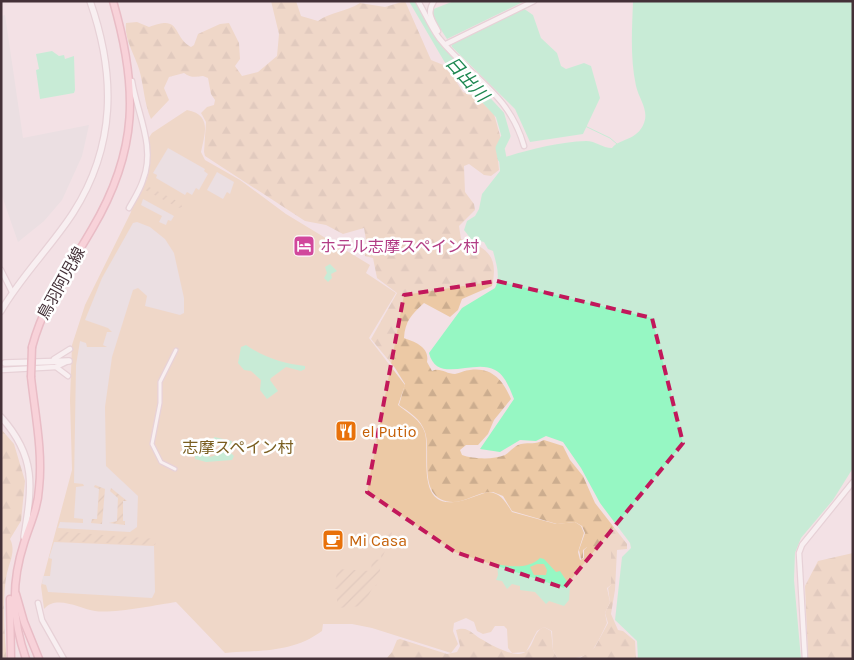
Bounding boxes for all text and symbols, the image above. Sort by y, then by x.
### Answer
water label: 日出川 [441,52,495,108]
hotel icon: ホテル志摩スペイン村 [292,234,316,258]
place label: ホテル志摩スペイン村 [320,237,479,256]
street label: 鳥羽阿児線 [33,243,89,323]
restaurant icon: el Putio [334,419,358,443]
place label: el Putio [362,422,417,441]
park label: 志摩スペイン村 [183,438,293,457]
cafe icon: Mi Casa [321,528,345,552]
place label: Mi Casa [349,531,407,550]

